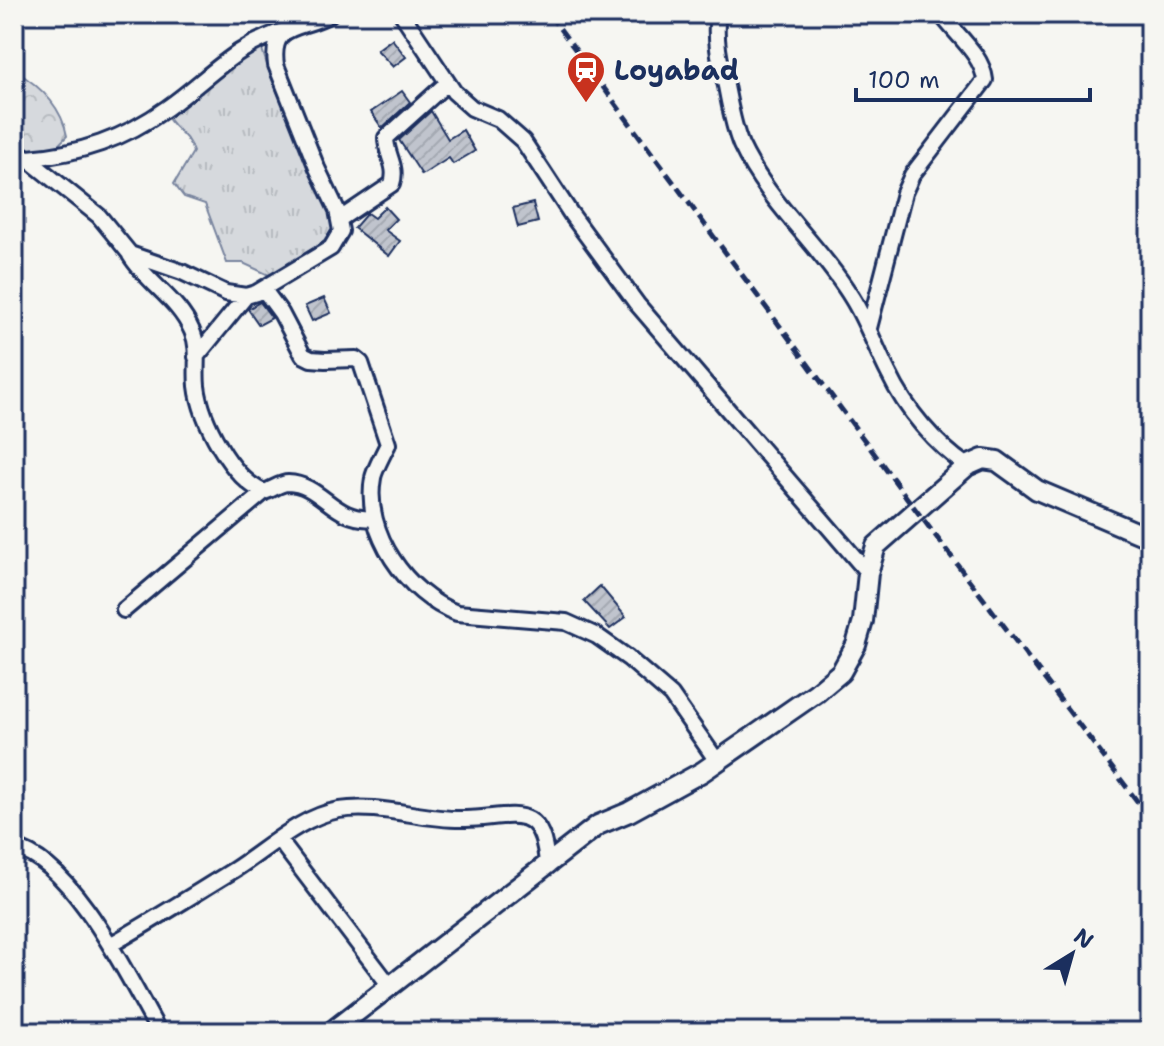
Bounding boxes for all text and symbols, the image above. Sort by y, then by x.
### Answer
station icon: Loyabad [565,49,607,104]
place label: Loyabad [614,51,739,89]
scale bar [856,52,1090,102]
text: 100 m [868,64,940,96]
north arrow [1032,914,1112,994]
text: N [1068,922,1099,955]

